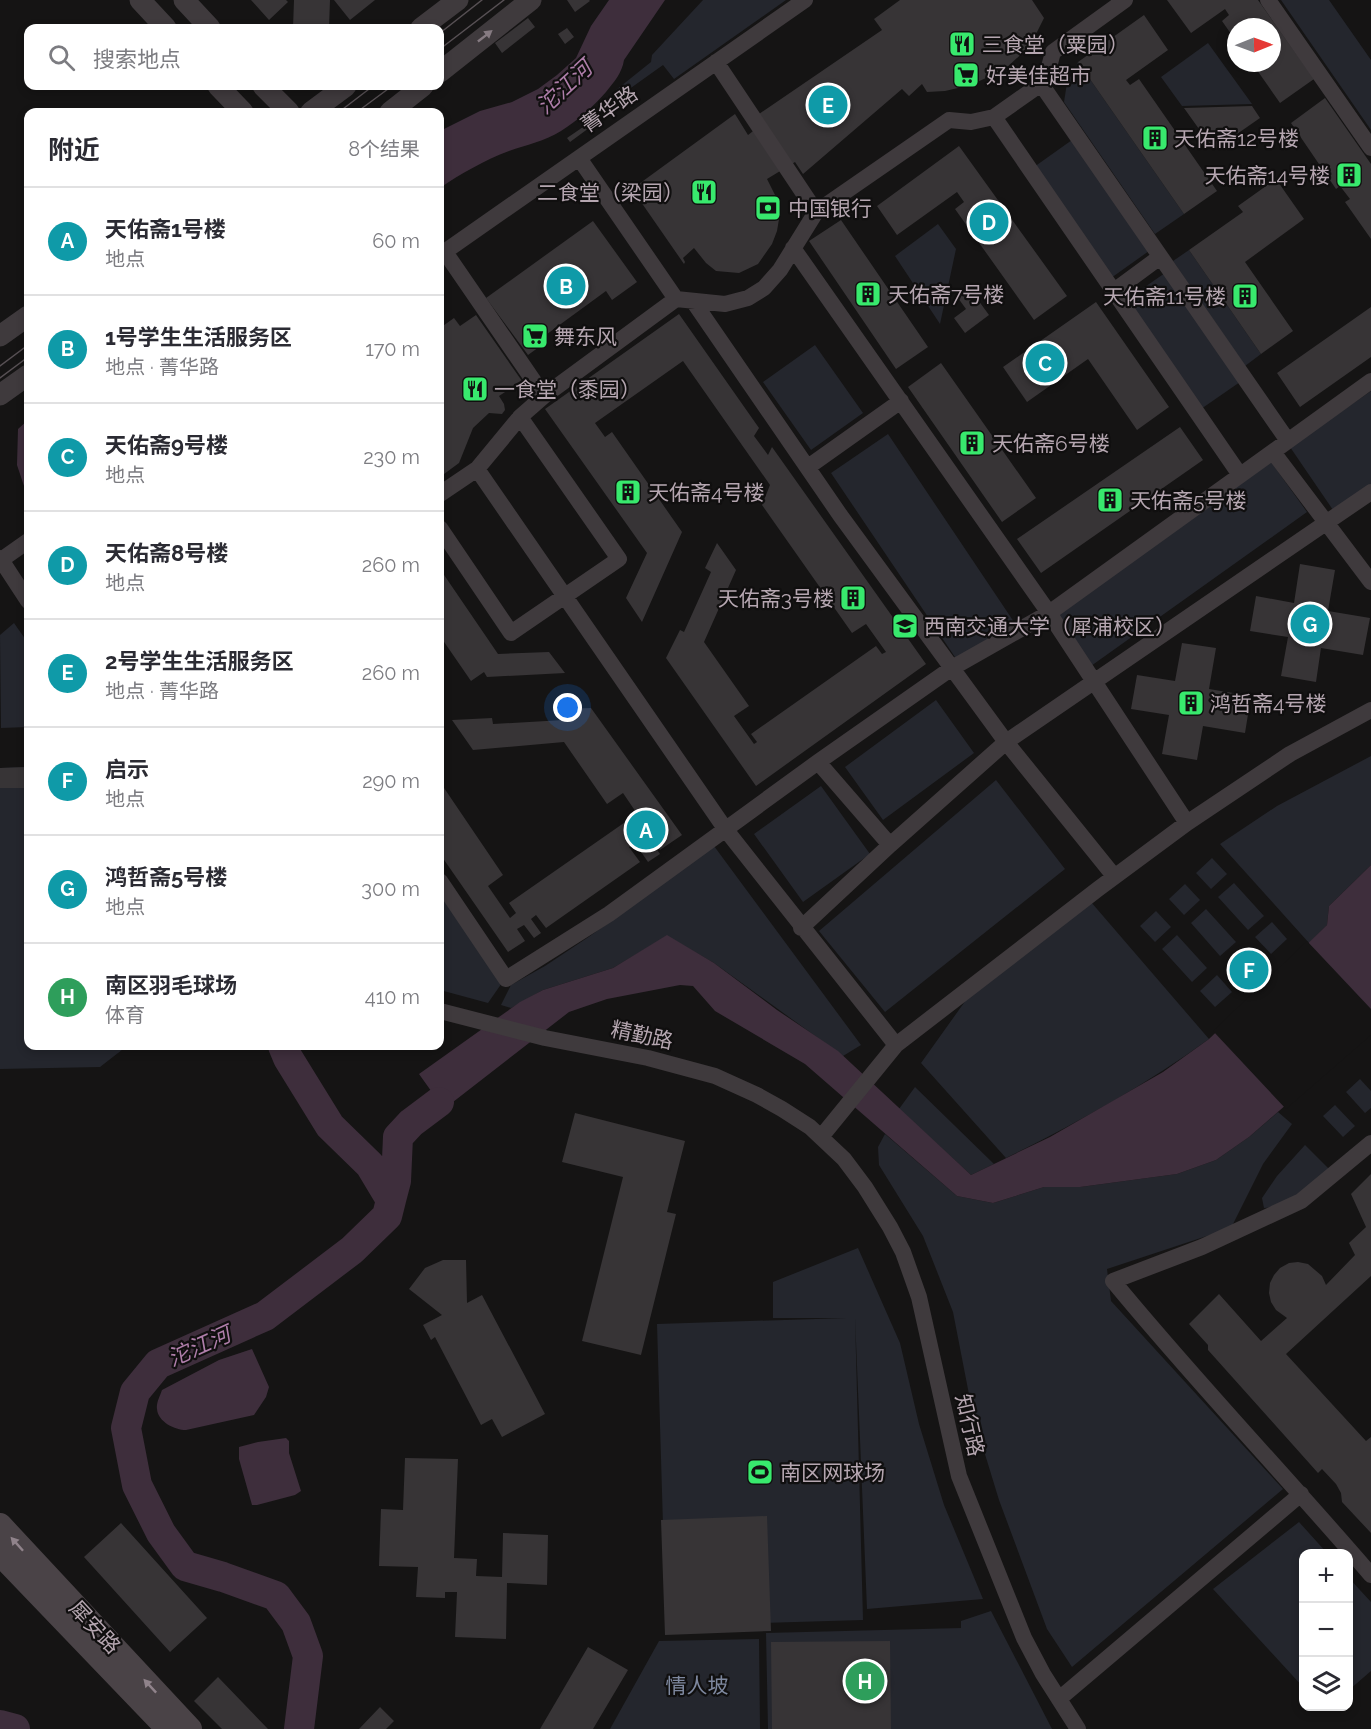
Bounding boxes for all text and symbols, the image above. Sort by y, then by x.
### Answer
north arrow [1227,18,1281,72]
search box [24,24,444,90]
restaurant icon: 三食堂（粟园） [947,29,977,59]
one-way arrow [478,31,493,43]
place label: 三食堂（粟园） [982,32,1129,57]
icon: search [45,41,78,74]
text: 搜索地点 [93,46,181,72]
water label: 沱江河 [531,52,600,119]
supermarket icon: 好美佳超市 [951,60,981,90]
place label: 好美佳超市 [986,63,1091,88]
street label: 菁华路 [576,81,642,137]
pin: E [808,82,848,128]
building icon: 天佑斋12号楼 [1140,123,1170,153]
place label: 天佑斋12号楼 [1174,126,1299,151]
text: 附近 [48,135,100,165]
text: 8个结果 [348,137,420,161]
building icon: 天佑斋14号楼 [1334,160,1364,190]
place label: 天佑斋14号楼 [1205,163,1330,188]
restaurant icon: 二食堂（梁园） [689,177,719,207]
place label: 二食堂（梁园） [537,180,684,205]
bank icon: 中国银行 [753,193,783,223]
place label: 中国银行 [788,196,872,221]
pin: D [970,200,1008,244]
text: 天佑斋1号楼 [105,216,226,242]
text: A [61,229,74,253]
text: 60 m [372,229,420,253]
text: 地点 [105,247,145,271]
pin: B [546,264,586,308]
building icon: 天佑斋7号楼 [853,279,883,309]
building icon: 天佑斋11号楼 [1230,281,1260,311]
place label: 天佑斋7号楼 [888,282,1004,307]
place label: 天佑斋11号楼 [1103,284,1226,309]
supermarket icon: 舞东风 [520,321,550,351]
text: 1号学生生活服务区 [105,324,292,350]
place label: 舞东风 [554,324,617,349]
text: B [61,337,74,361]
text: 170 m [365,337,420,361]
pin: C [1026,340,1064,386]
text: 地点 · 菁华路 [105,355,219,379]
restaurant icon: 一食堂（黍园） [460,374,490,404]
place label: 一食堂（黍园） [494,377,641,402]
building icon: 天佑斋6号楼 [957,428,987,458]
place label: 天佑斋6号楼 [992,431,1110,456]
text: 天佑斋9号楼 [105,432,228,458]
text: C [61,445,74,469]
text: 230 m [363,445,420,469]
text: 地点 [105,463,145,487]
building icon: 天佑斋4号楼 [613,477,643,507]
place label: 天佑斋4号楼 [648,480,764,505]
building icon: 天佑斋5号楼 [1095,485,1125,515]
place label: 天佑斋5号楼 [1130,488,1246,513]
text: 天佑斋8号楼 [105,540,228,566]
text: D [60,553,75,577]
text: 260 m [362,553,420,577]
text: 地点 [105,571,145,595]
building icon: 天佑斋3号楼 [838,583,868,613]
place label: 天佑斋3号楼 [718,586,834,611]
pin: G [1290,602,1330,646]
school or university icon: 西南交通大学（犀浦校区） [890,611,920,641]
place label: 西南交通大学（犀浦校区） [924,614,1176,639]
text: 2号学生生活服务区 [105,648,293,674]
text: E [61,661,74,685]
text: 260 m [362,661,420,685]
text: 地点 · 菁华路 [105,679,219,703]
building icon: 鸿哲斋4号楼 [1176,688,1206,718]
place label: 鸿哲斋4号楼 [1210,691,1326,716]
your location [553,693,582,722]
text: 启示 [105,756,149,782]
text: F [62,769,73,793]
text: 290 m [362,769,420,793]
text: 地点 [105,787,145,811]
pin: A [626,808,666,852]
text: 鸿哲斋5号楼 [105,864,227,890]
text: G [60,877,75,901]
text: 300 m [361,877,420,901]
text: 地点 [105,895,145,919]
pin: F [1230,948,1268,992]
text: 南区羽毛球场 [105,972,237,998]
text: H [60,985,75,1009]
text: 410 m [365,985,420,1009]
text: 体育 [105,1003,145,1027]
street label: 精勤路 [609,1016,675,1054]
water label: 沱江河 [164,1319,238,1371]
street label: 知行路 [951,1391,989,1459]
sports icon: 南区网球场 [745,1457,775,1487]
place label: 南区网球场 [780,1460,885,1485]
one-way arrow [10,1536,24,1551]
map controls [1299,1549,1353,1711]
button: + [1299,1549,1353,1603]
street label: 犀安路 [64,1595,126,1659]
button: − [1299,1603,1353,1657]
button: layers [1299,1657,1353,1711]
pin: H [846,1658,884,1704]
park label: 情人坡 [666,1673,729,1698]
one-way arrow [143,1679,157,1694]

